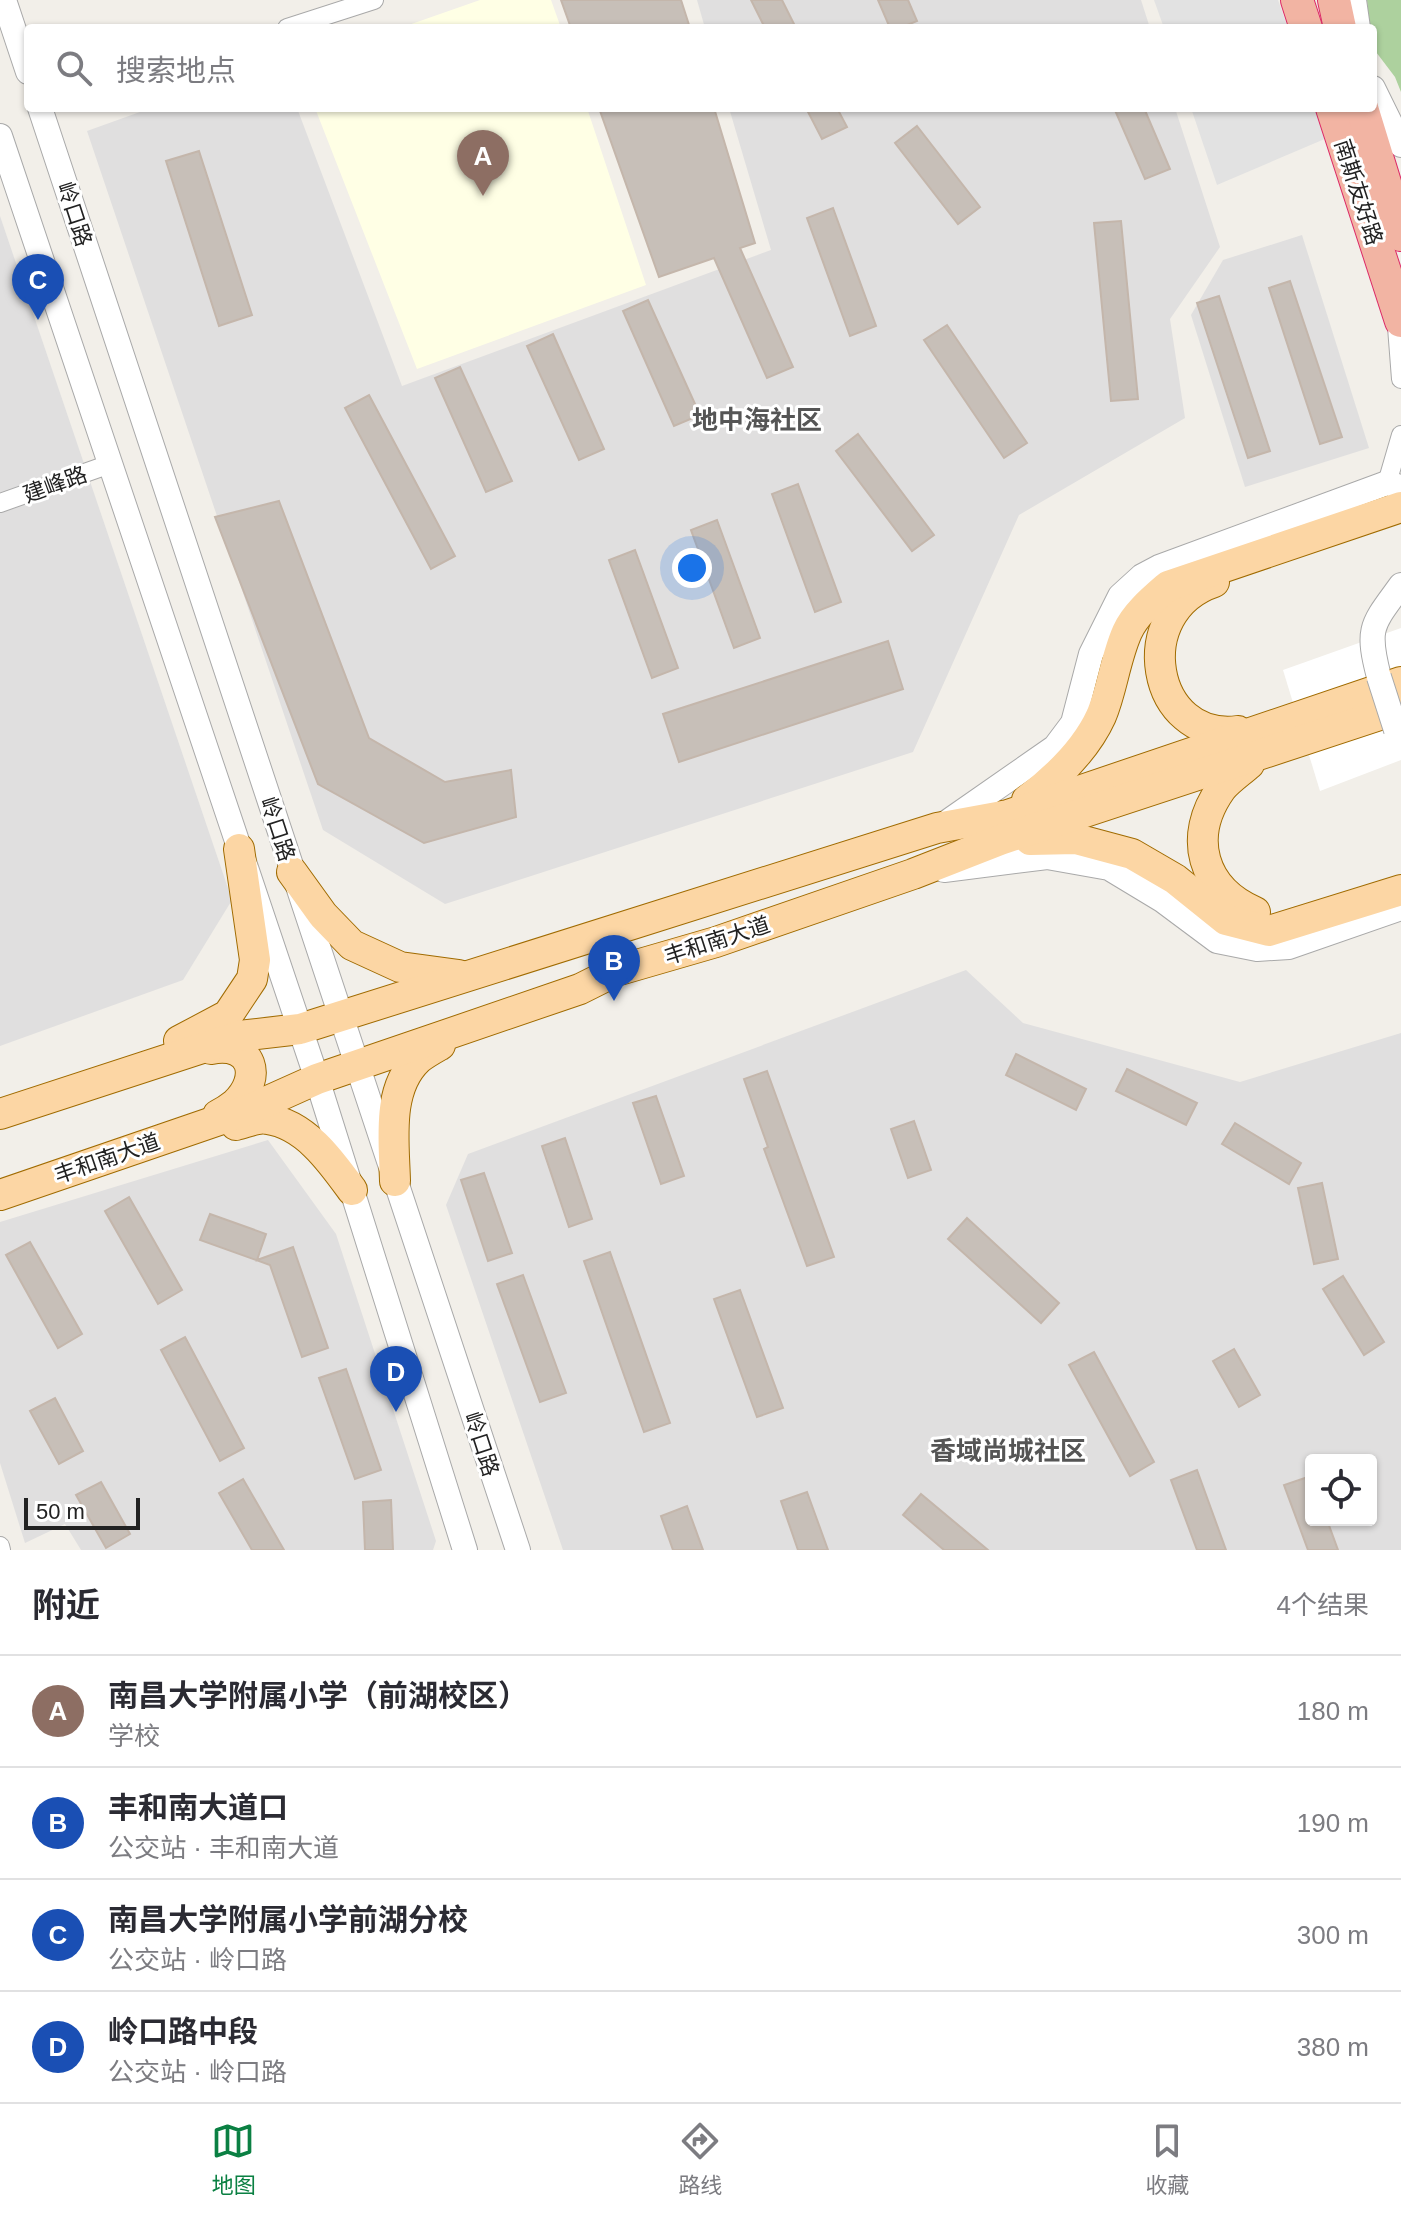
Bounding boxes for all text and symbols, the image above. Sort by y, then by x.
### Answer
search box [24,24,1377,112]
icon: search [52,46,96,90]
text: 搜索地点 [116,54,236,87]
pin: A [457,130,509,196]
street label: 南斯友好路 [1330,136,1387,248]
street label: 岭口路 [52,179,97,249]
pin: C [12,254,64,320]
district label: 地中海社区 [692,405,822,435]
street label: 建峰路 [20,461,90,508]
your location [672,548,712,588]
street label: 岭口路 [255,794,300,864]
street label: 丰和南大道 [661,912,773,969]
pin: B [588,935,640,1001]
street label: 丰和南大道 [51,1129,163,1188]
pin: D [370,1346,422,1412]
street label: 岭口路 [459,1409,504,1479]
district label: 香域尚城社区 [930,1436,1086,1466]
map controls [1305,1454,1377,1526]
button: locate [1305,1454,1377,1526]
scale bar [24,1494,140,1530]
text: 50 m [36,1499,85,1524]
text: 附近 [32,1586,100,1624]
text: 4个结果 [1277,1590,1369,1620]
text: 南昌大学附属小学（前湖校区） [108,1679,528,1712]
text: A [49,1696,67,1726]
text: 180 m [1297,1696,1369,1726]
text: 学校 [108,1721,160,1751]
text: 丰和南大道口 [108,1791,288,1824]
text: B [49,1808,67,1838]
text: 190 m [1297,1808,1369,1838]
text: 公交站 · 丰和南大道 [108,1833,339,1863]
text: 南昌大学附属小学前湖分校 [108,1903,468,1936]
text: C [49,1920,67,1950]
text: 300 m [1297,1920,1369,1950]
text: 公交站 · 岭口路 [108,1945,287,1975]
text: 岭口路中段 [108,2015,258,2048]
text: D [49,2032,67,2062]
text: 380 m [1297,2032,1369,2062]
text: 公交站 · 岭口路 [108,2057,287,2087]
tab: 地图 [211,2119,256,2199]
tab: 路线 [678,2119,723,2199]
tab: 收藏 [1145,2119,1190,2199]

